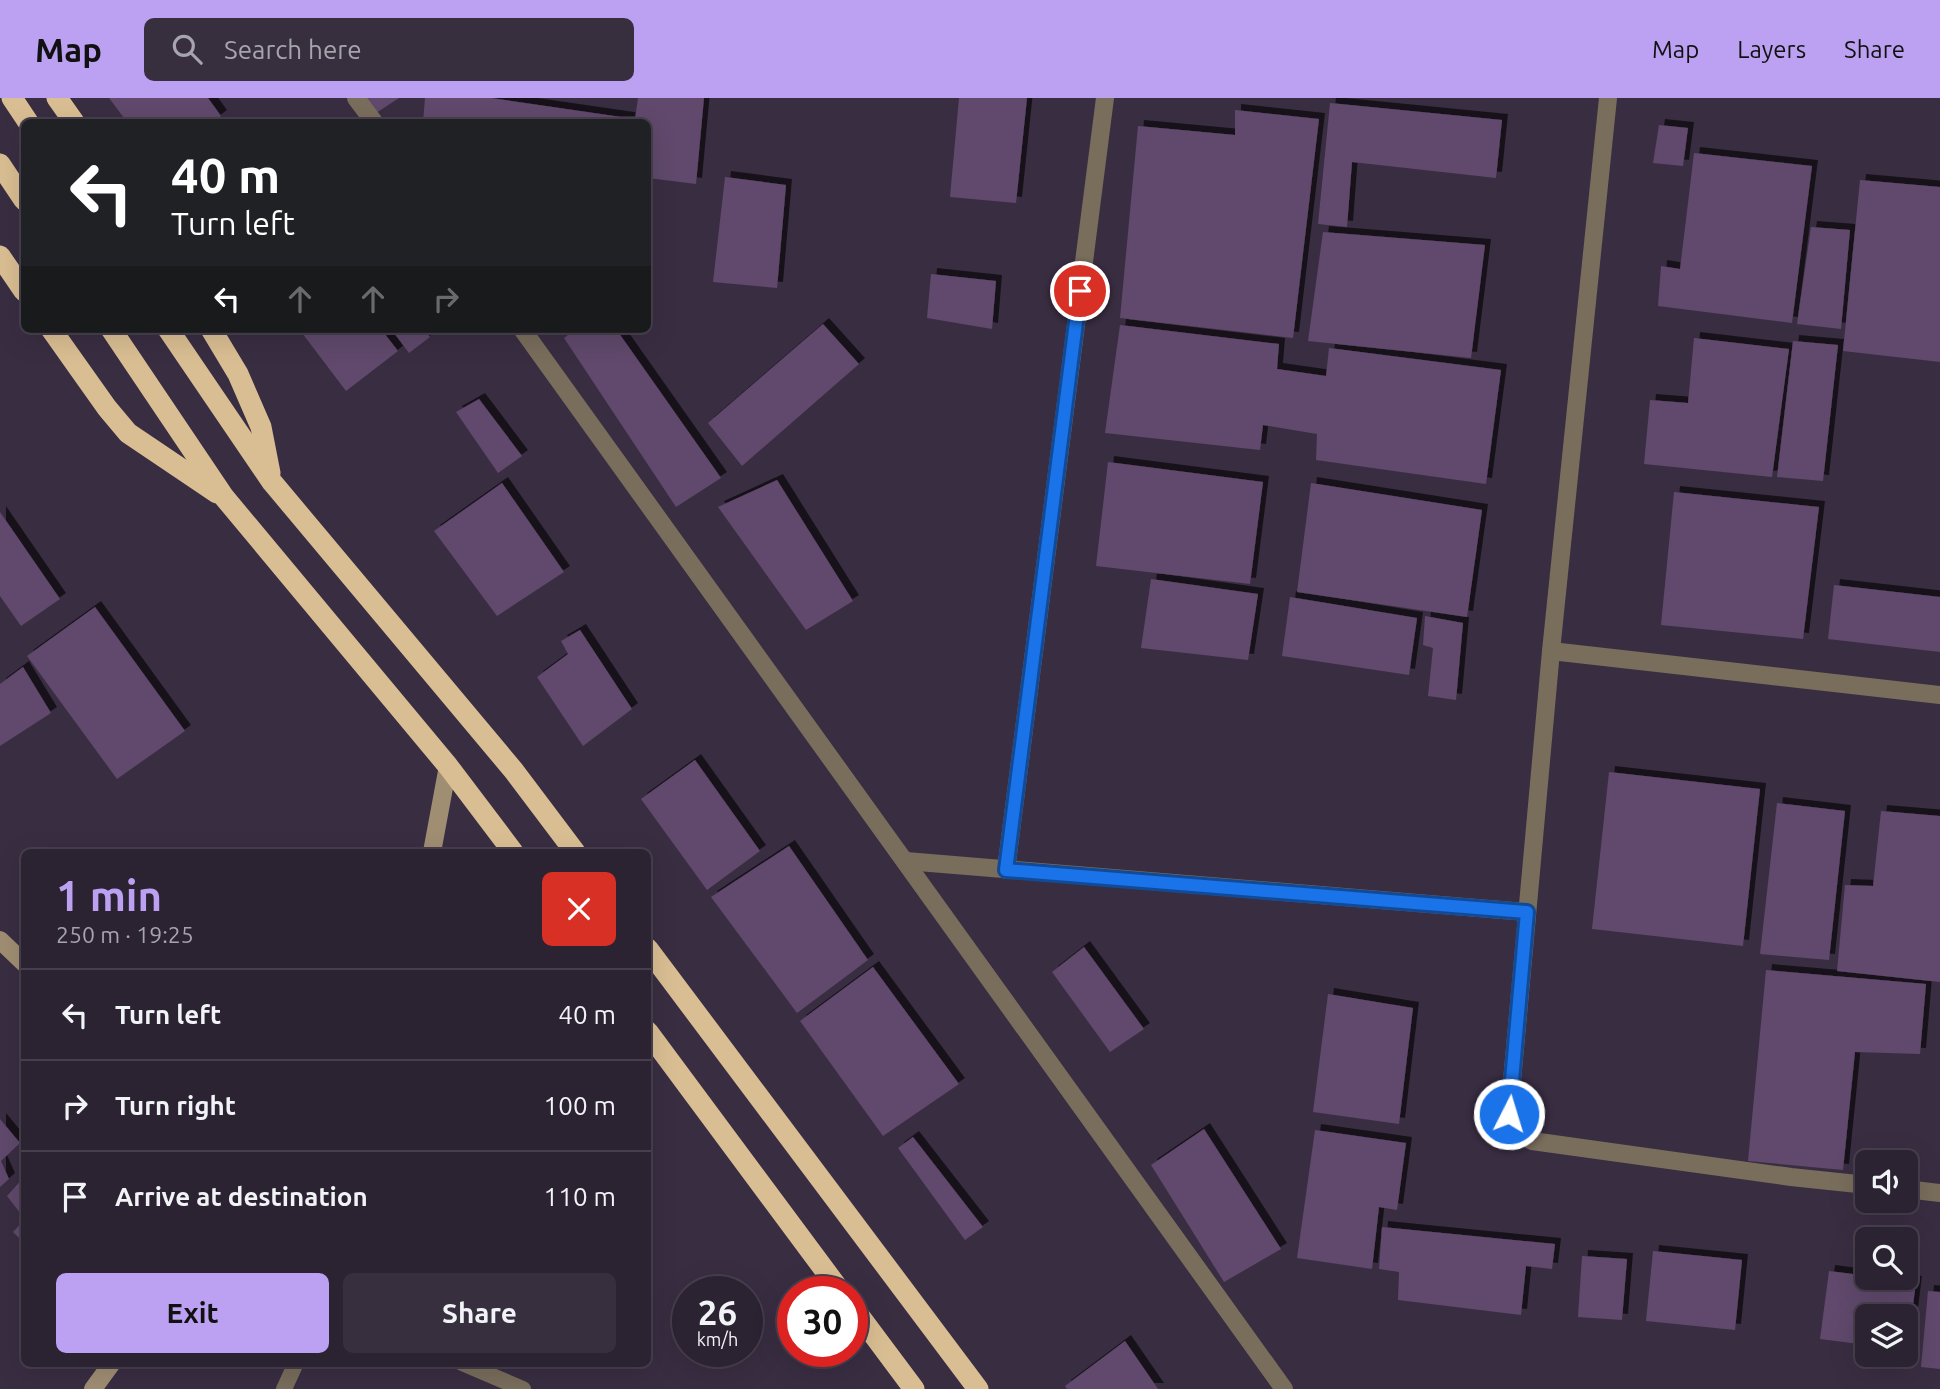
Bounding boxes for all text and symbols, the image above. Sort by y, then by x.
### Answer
search box [144,18,634,81]
icon: search [168,30,206,68]
text: Map [35,31,102,68]
text: Search here [224,35,362,64]
text: Map [1652,36,1699,63]
text: Layers [1737,36,1806,63]
text: Share [1844,36,1905,63]
icon: left [56,147,147,238]
text: 40 m [171,147,280,202]
text: Turn left [171,205,295,241]
pin [1050,261,1110,321]
icon: arrive [1061,272,1099,310]
icon: left [208,280,246,318]
icon: ahead [281,280,319,318]
icon: ahead [354,280,392,318]
icon: right [427,280,465,318]
text: 1 min [56,872,162,919]
button: close [542,872,616,946]
text: 250 m · 19:25 [56,922,194,947]
icon: left [56,996,94,1034]
text: Turn left [115,1000,221,1029]
text: 40 m [558,1000,616,1029]
position arrow [1472,1077,1546,1151]
icon: right [56,1087,94,1125]
text: Turn right [115,1091,236,1120]
text: 100 m [544,1091,616,1120]
map controls [1855,1150,1918,1367]
button: sound [1855,1150,1918,1213]
icon: arrive [56,1178,94,1216]
text: Arrive at destination [115,1182,368,1211]
text: 110 m [544,1182,616,1211]
button: search [1855,1227,1918,1290]
button: Exit [56,1273,329,1353]
button: Share [343,1273,616,1353]
speed limit sign: 30 [777,1276,868,1367]
text: 26 [698,1292,737,1332]
button: layers [1855,1304,1918,1367]
text: km/h [697,1329,738,1349]

